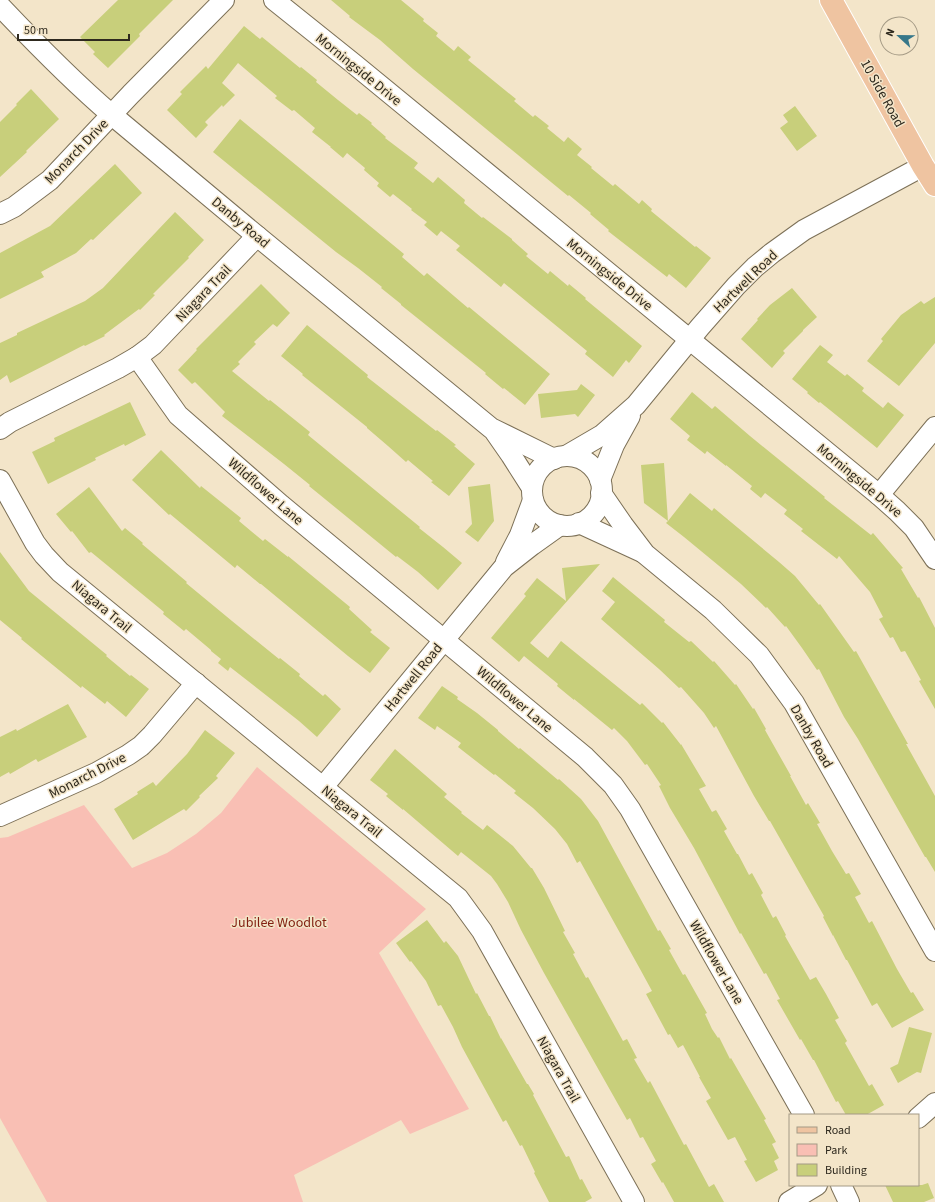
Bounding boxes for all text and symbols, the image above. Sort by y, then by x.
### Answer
scale bar [18,16,129,42]
north arrow [879,16,919,56]
text: 50 m [24,22,48,39]
text: N [882,26,899,39]
street label: Morningside Drive [311,29,406,111]
street label: 10 Side Road [855,56,909,131]
street label: Monarch Drive [40,114,113,189]
street label: Danby Road [207,192,274,253]
street label: Morningside Drive [562,234,657,316]
street label: Hartwell Road [709,246,782,318]
street label: Niagara Trail [171,260,237,327]
street label: Morningside Drive [812,439,906,522]
street label: Wildflower Lane [223,453,307,530]
street label: Niagara Trail [67,576,136,638]
street label: Hartwell Road [380,639,448,716]
street label: Wildflower Lane [472,662,557,738]
street label: Danby Road [785,701,837,772]
street label: Monarch Drive [45,748,130,804]
street label: Niagara Trail [317,781,386,843]
park label: Jubilee Woodlot [231,913,327,933]
street label: Wildflower Lane [684,917,748,1008]
street label: Niagara Trail [532,1033,585,1107]
legend [789,1114,919,1186]
text: Road [825,1122,851,1139]
text: Park [825,1142,847,1159]
text: Building [825,1162,867,1179]

